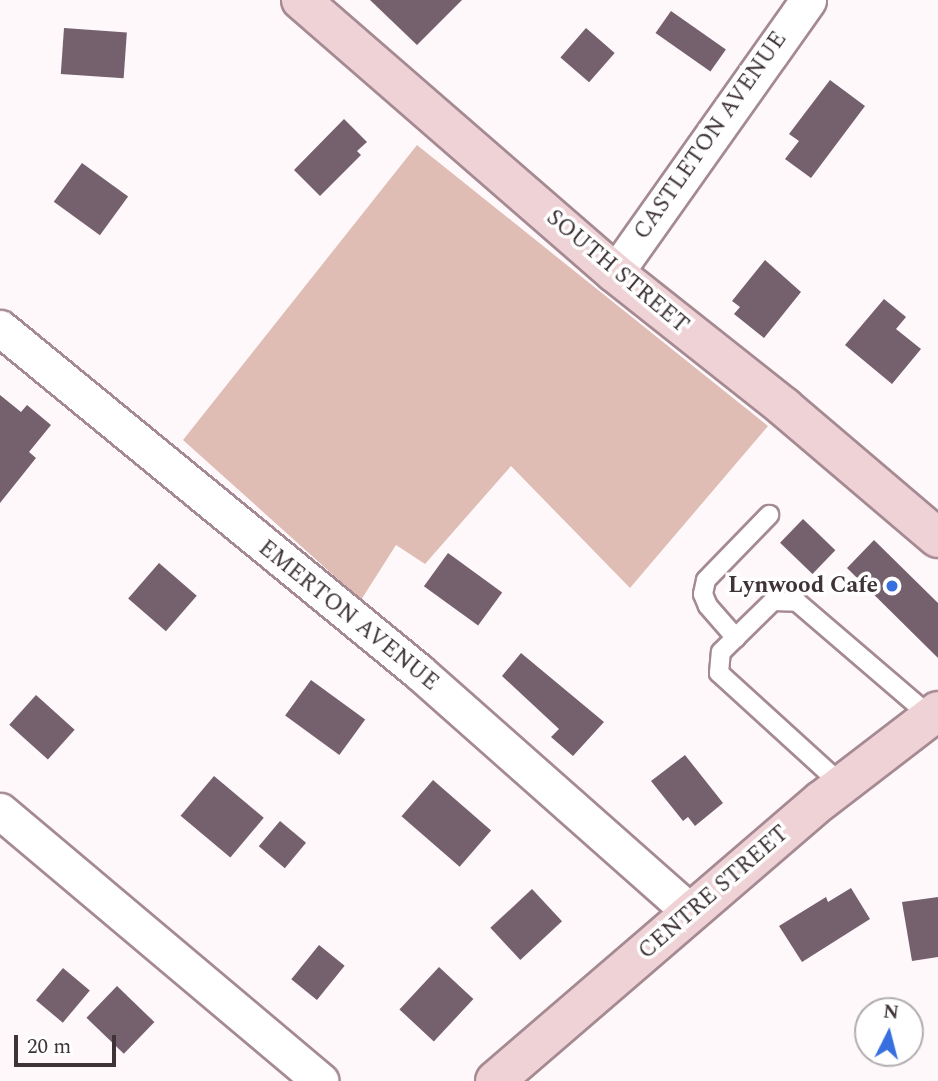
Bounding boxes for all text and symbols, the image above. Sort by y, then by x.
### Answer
street label: CASTLETON AVENUE [629,27,793,245]
street label: SOUTH STREET [540,204,694,340]
street label: EMERTON AVENUE [252,535,444,697]
place label: Lynwood Cafe [728,572,878,600]
marker: Lynwood Cafe [884,578,900,594]
street label: CENTRE STREET [633,820,795,966]
north arrow [854,997,924,1067]
text: N [882,997,900,1028]
scale bar [18,1021,119,1066]
text: 20 m [27,1031,71,1063]

